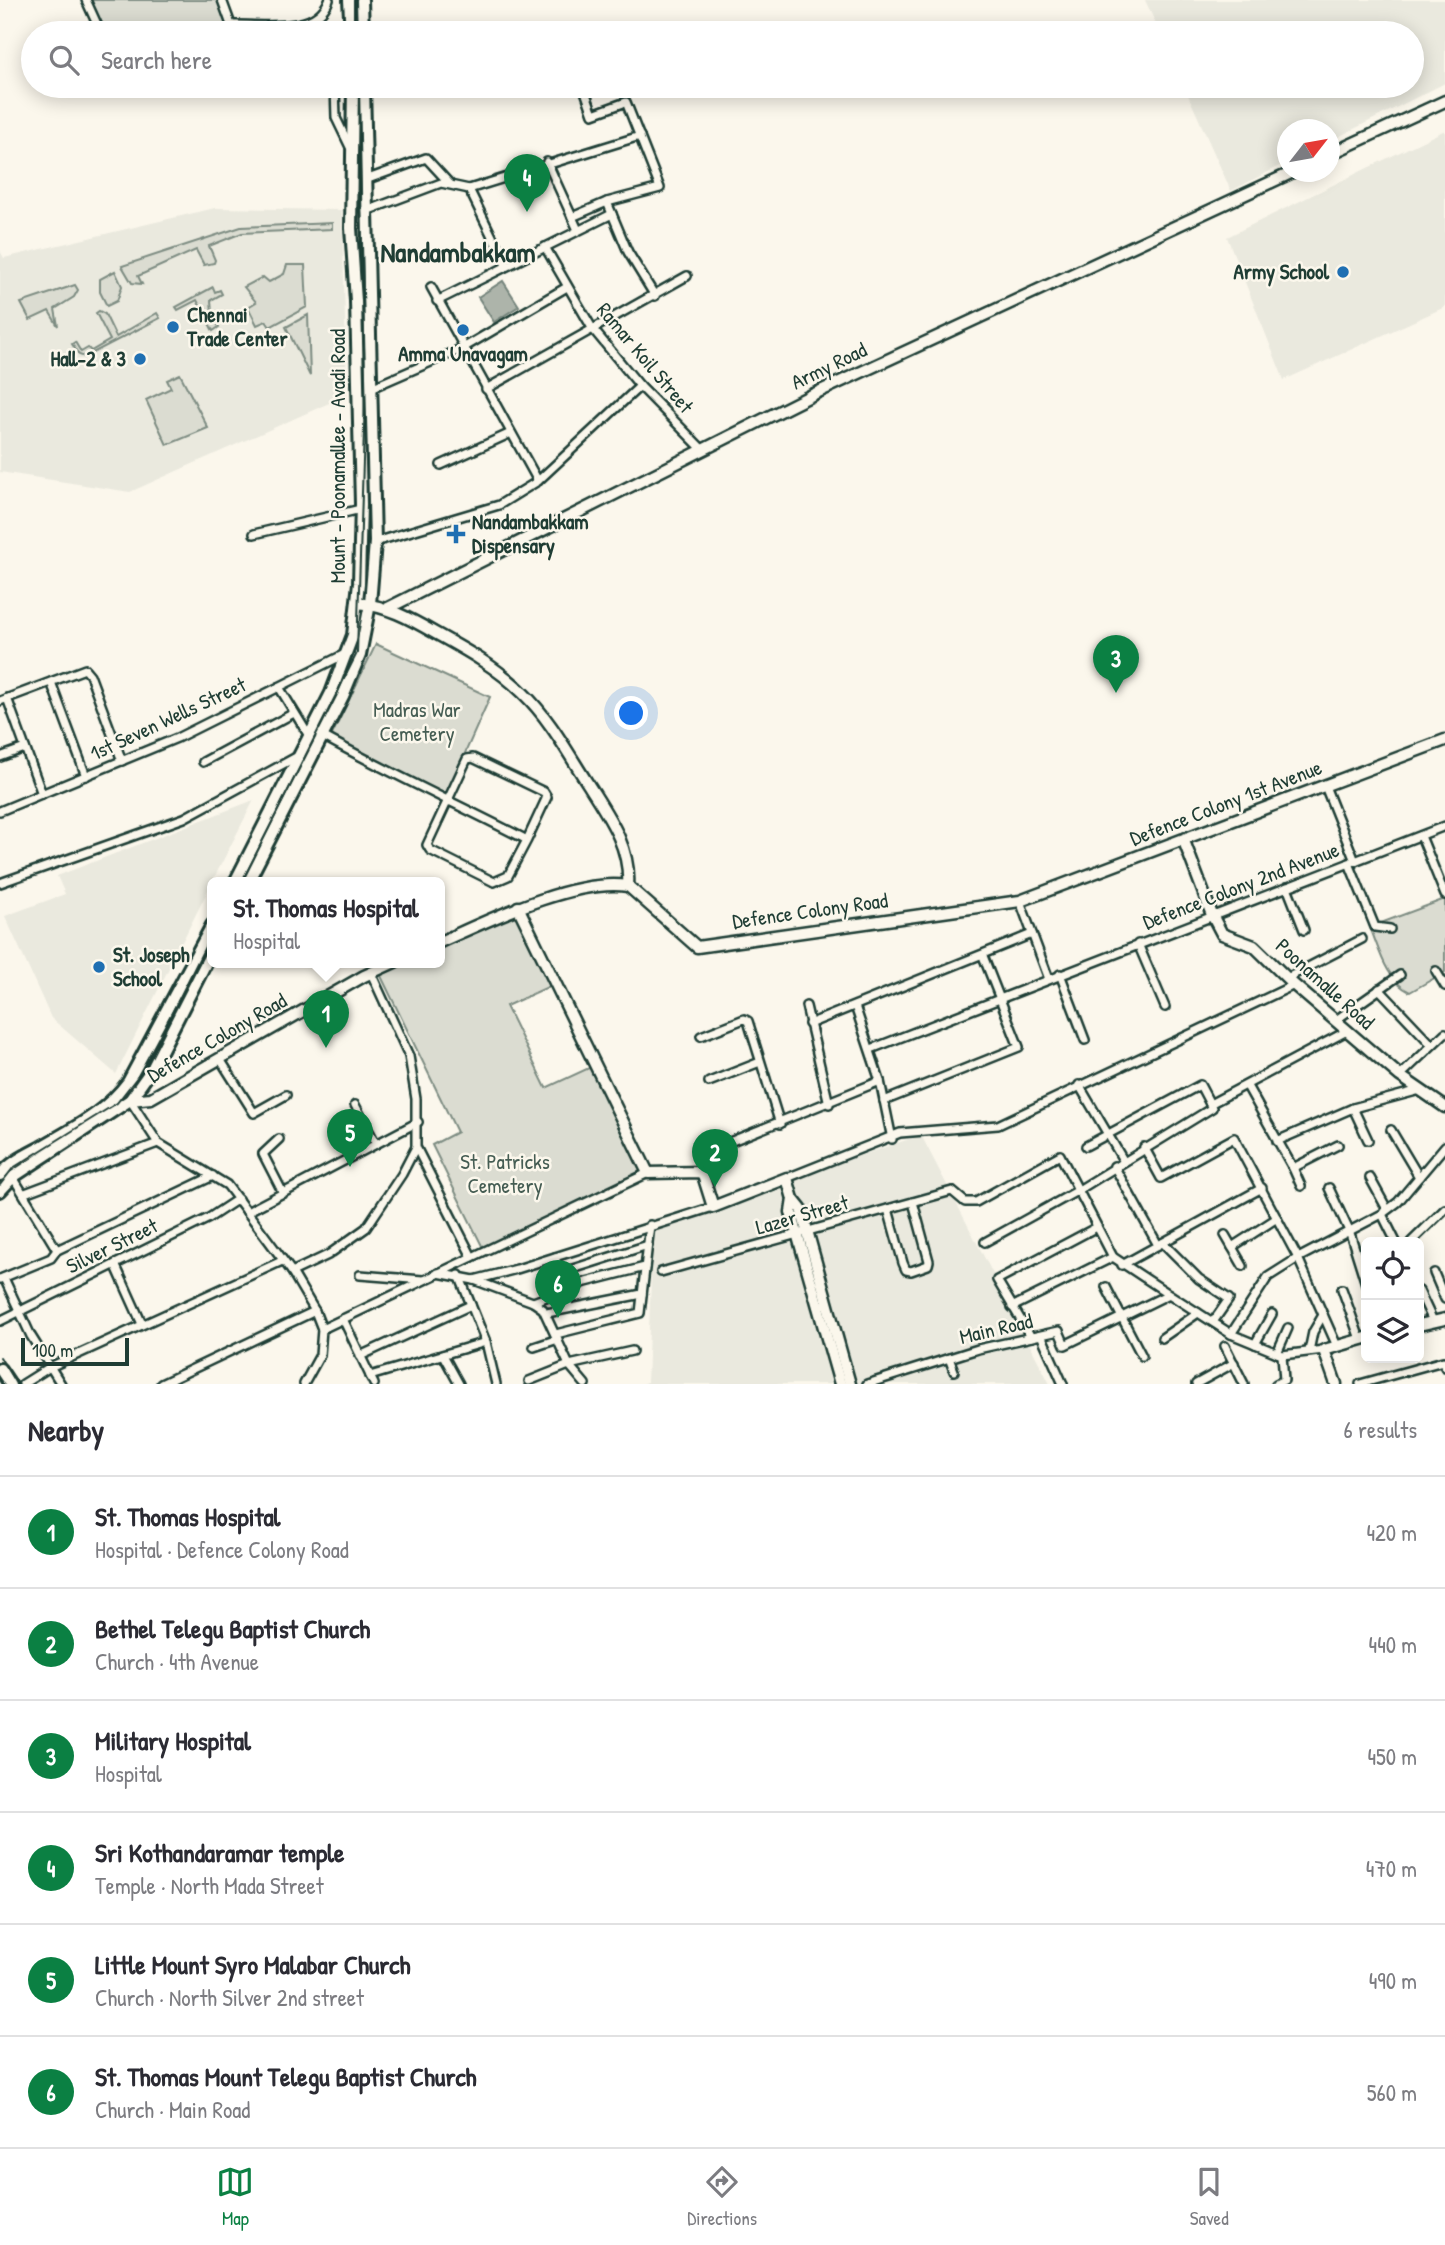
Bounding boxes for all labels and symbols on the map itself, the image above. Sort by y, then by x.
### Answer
north arrow [1277,119,1340,182]
pin: 4 [504,154,550,212]
district label: Nandambakkam [380,233,536,271]
place label: Army School [1234,257,1329,287]
marker: Army School [1335,264,1351,280]
street label: Ramar Koil Street [590,296,701,420]
place label: Chennai Trade Center [186,300,288,353]
marker: Chennai Trade Center [165,319,181,335]
marker: Amma Unavagam [455,322,471,338]
street label: Mount - Poonamallee - Avadi Road [323,329,352,583]
street label: Army Road [786,335,871,396]
place label: Amma Unavagam [398,339,528,369]
place label: Hall-2 & 3 [50,344,127,373]
marker: Hall-2 & 3 [132,351,148,367]
place label: Nandambakkam Dispensary [472,507,588,561]
marker: Nandambakkam Dispensary [446,524,466,544]
pin: 3 [1093,635,1139,693]
street label: 1st Seven Wells Street [85,669,251,767]
park label: Madras War Cemetery [373,695,461,748]
your location [614,696,648,730]
street label: Defence Colony 1st Avenue [1126,753,1326,853]
street label: Defence Colony 2nd Avenue [1139,835,1343,936]
street label: Defence Colony Road [730,885,890,936]
street label: Poonamalle Road [1270,931,1381,1036]
place label: St. Joseph School [113,940,190,993]
marker: St. Joseph School [91,959,107,975]
street label: Defence Colony Road [142,986,292,1089]
pin: 1 [303,990,349,1048]
pin: 5 [327,1109,373,1167]
pin: 2 [692,1129,738,1187]
park label: St. Patricks Cemetery [460,1147,550,1200]
street label: Lazer Street [752,1187,852,1242]
street label: Silver Street [61,1211,163,1280]
pin: 6 [535,1260,581,1318]
street label: Main Road [956,1306,1035,1351]
scale bar [21,1335,130,1367]

